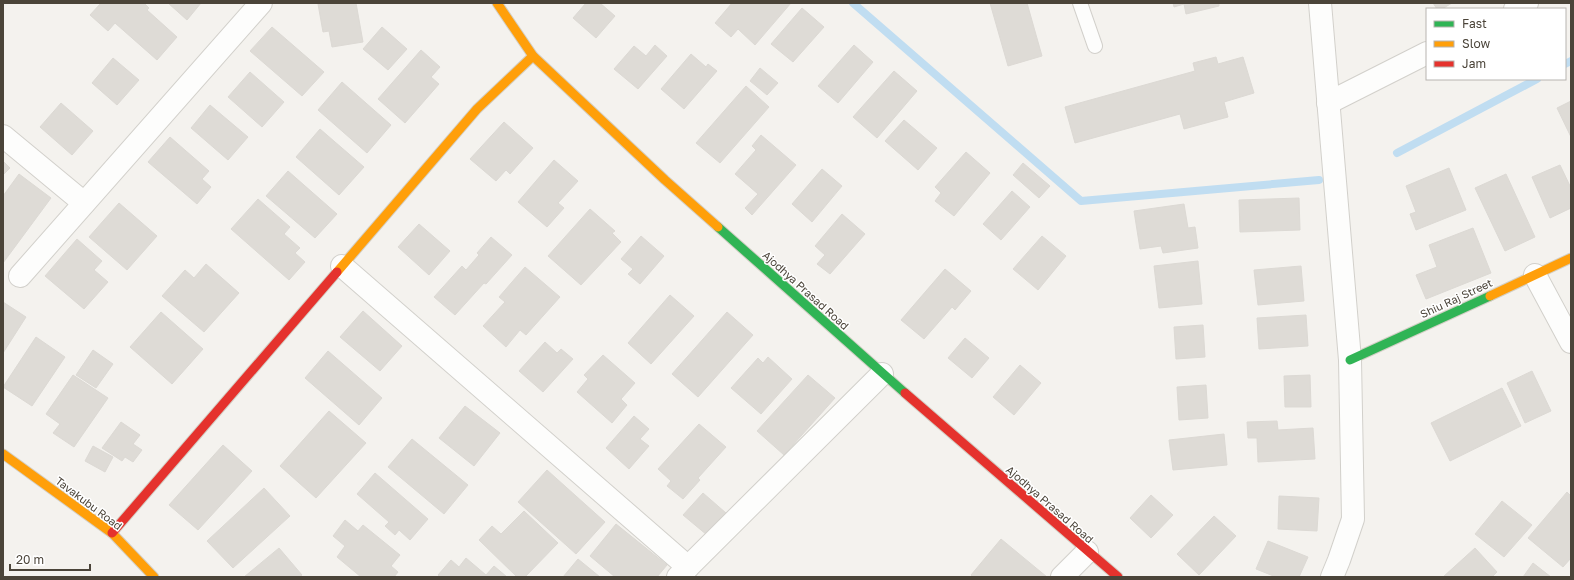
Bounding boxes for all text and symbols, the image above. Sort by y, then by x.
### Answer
legend [1426,8,1566,80]
text: Fast [1462,16,1487,31]
text: Slow [1462,36,1490,51]
text: Jam [1462,56,1486,71]
street label: Ajodhya Prasad Road [760,248,852,332]
street label: Shiu Raj Street [1418,276,1494,320]
street label: Ajodhya Prasad Road [1004,463,1096,545]
street label: Tavakubu Road [53,474,125,532]
scale bar [10,546,90,572]
text: 20 m [16,552,44,567]

